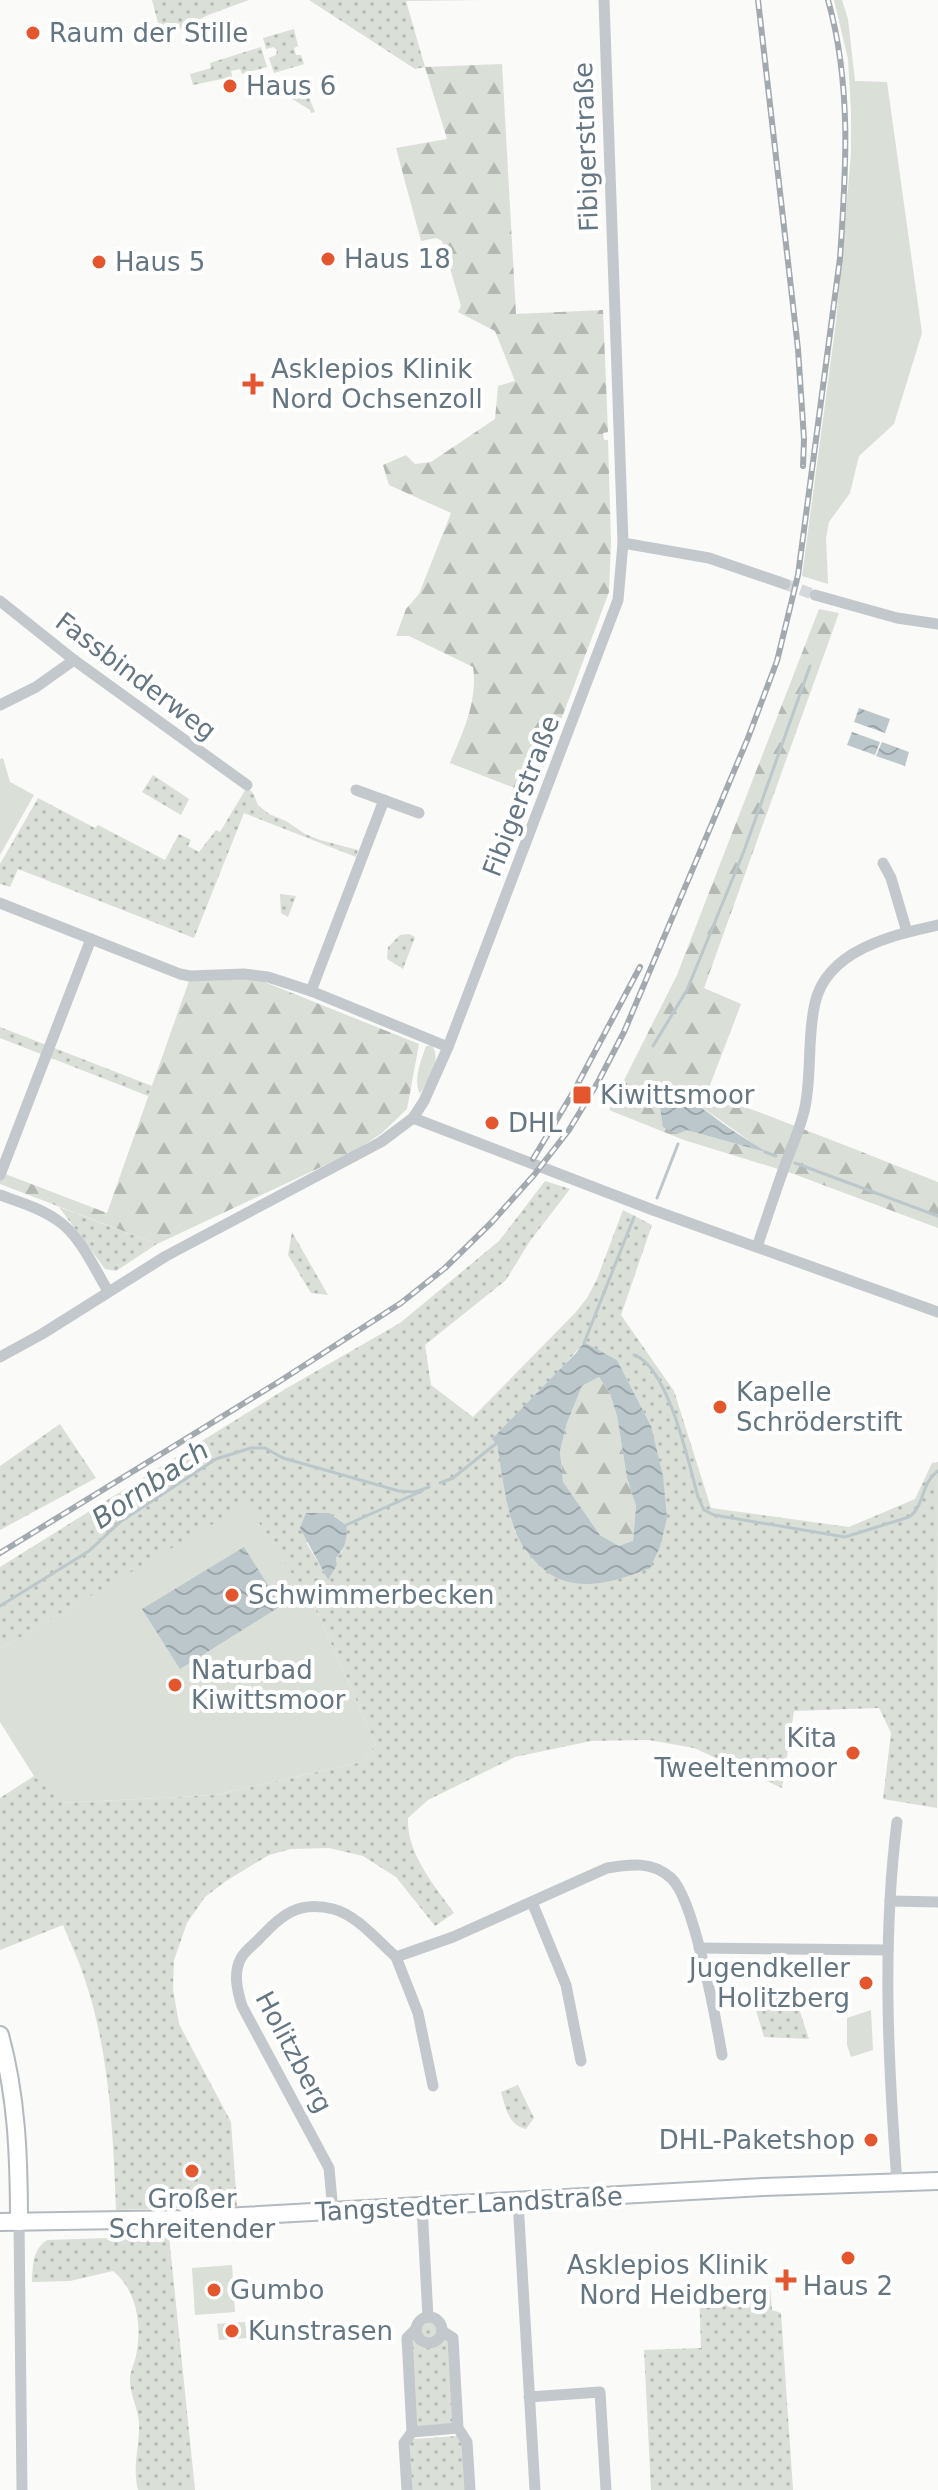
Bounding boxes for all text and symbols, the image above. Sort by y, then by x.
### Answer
place label: Raum der Stille [49,18,248,48]
marker: Raum der Stille [24,24,42,42]
street label: Fibigerstraße [568,62,604,232]
place label: Haus 6 [246,71,336,101]
marker: Haus 6 [221,77,239,95]
place label: Haus 18 [344,244,451,274]
place label: Haus 5 [115,247,205,277]
marker: Haus 18 [319,250,337,268]
marker: Haus 5 [90,253,108,271]
place label: Asklepios Klinik Nord Ochsenzoll [271,354,483,414]
marker: Asklepios Klinik Nord Ochsenzoll [242,373,264,395]
street label: Fassbinderweg [50,606,222,746]
street label: Fibigerstraße [477,711,565,881]
place label: Kiwittsmoor [600,1080,755,1110]
marker: Kiwittsmoor [571,1084,593,1106]
place label: DHL [508,1108,563,1138]
marker: DHL [483,1114,501,1132]
place label: Kapelle Schröderstift [736,1377,902,1437]
marker: Kapelle Schröderstift [711,1398,729,1416]
water label: Bornbach [86,1433,215,1535]
place label: Schwimmerbecken [248,1580,495,1610]
marker: Schwimmerbecken [223,1586,241,1604]
place label: Naturbad Kiwittsmoor [191,1655,346,1715]
marker: Naturbad Kiwittsmoor [166,1676,184,1694]
place label: Kita Tweeltenmoor [653,1723,837,1783]
marker: Kita Tweeltenmoor [844,1744,862,1762]
place label: Jugendkeller Holitzberg [687,1953,850,2013]
marker: Jugendkeller Holitzberg [857,1974,875,1992]
street label: Holitzberg [250,1986,338,2118]
place label: DHL-Paketshop [659,2125,855,2155]
marker: DHL-Paketshop [862,2131,880,2149]
marker: Großer Schreitender [183,2162,201,2180]
street label: Tangstedter Landstraße [313,2181,624,2227]
place label: Großer Schreitender [109,2184,276,2244]
marker: Haus 2 [839,2249,857,2267]
place label: Asklepios Klinik Nord Heidberg [567,2250,768,2310]
marker: Asklepios Klinik Nord Heidberg [775,2269,797,2291]
place label: Haus 2 [803,2271,893,2301]
place label: Gumbo [230,2275,324,2305]
marker: Gumbo [205,2281,223,2299]
place label: Kunstrasen [248,2316,393,2346]
marker: Kunstrasen [223,2322,241,2340]

